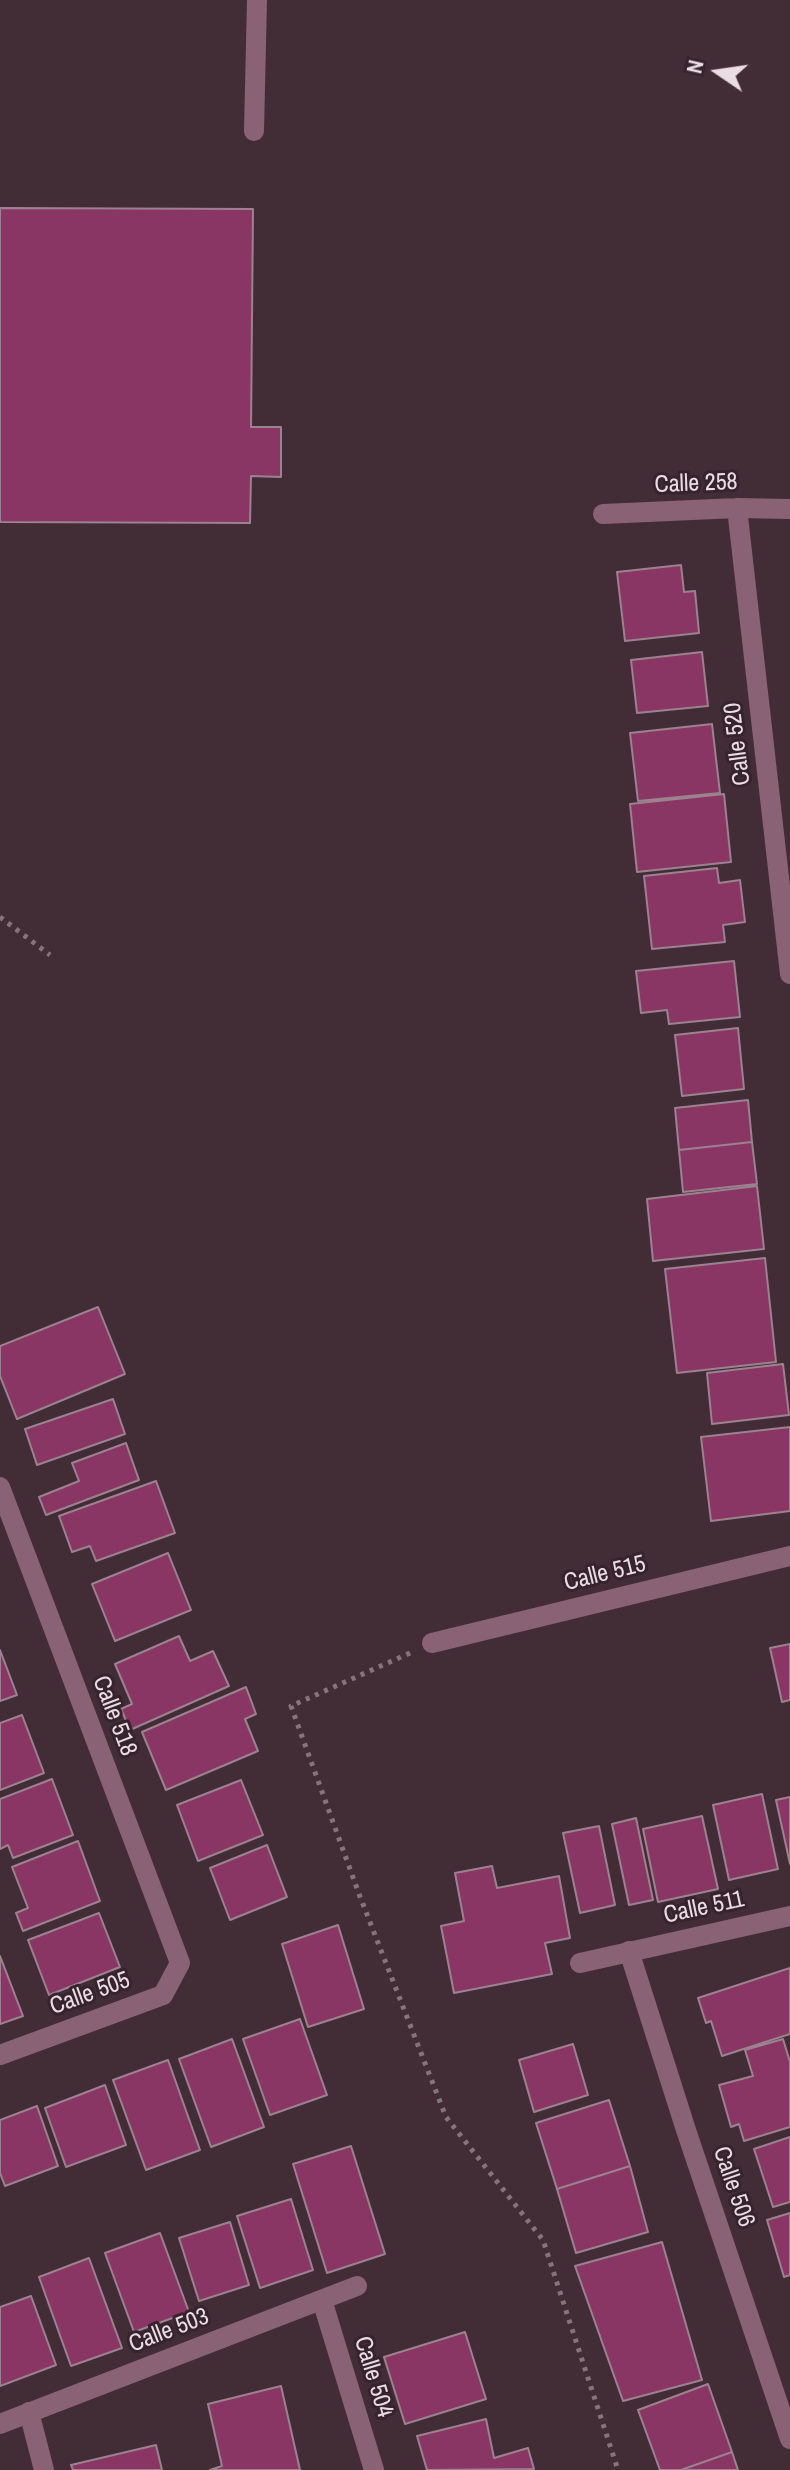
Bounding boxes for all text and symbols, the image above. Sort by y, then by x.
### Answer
north arrow [678,32,758,112]
text: N [679,57,711,76]
street label: Calle 258 [654,468,738,500]
street label: Calle 520 [719,701,757,787]
street label: Calle 515 [561,1550,649,1598]
street label: Calle 518 [86,1672,142,1760]
street label: Calle 511 [661,1885,747,1931]
street label: Calle 505 [46,1966,134,2022]
street label: Calle 506 [706,2143,760,2231]
street label: Calle 503 [125,2303,213,2359]
street label: Calle 504 [347,2333,399,2421]

